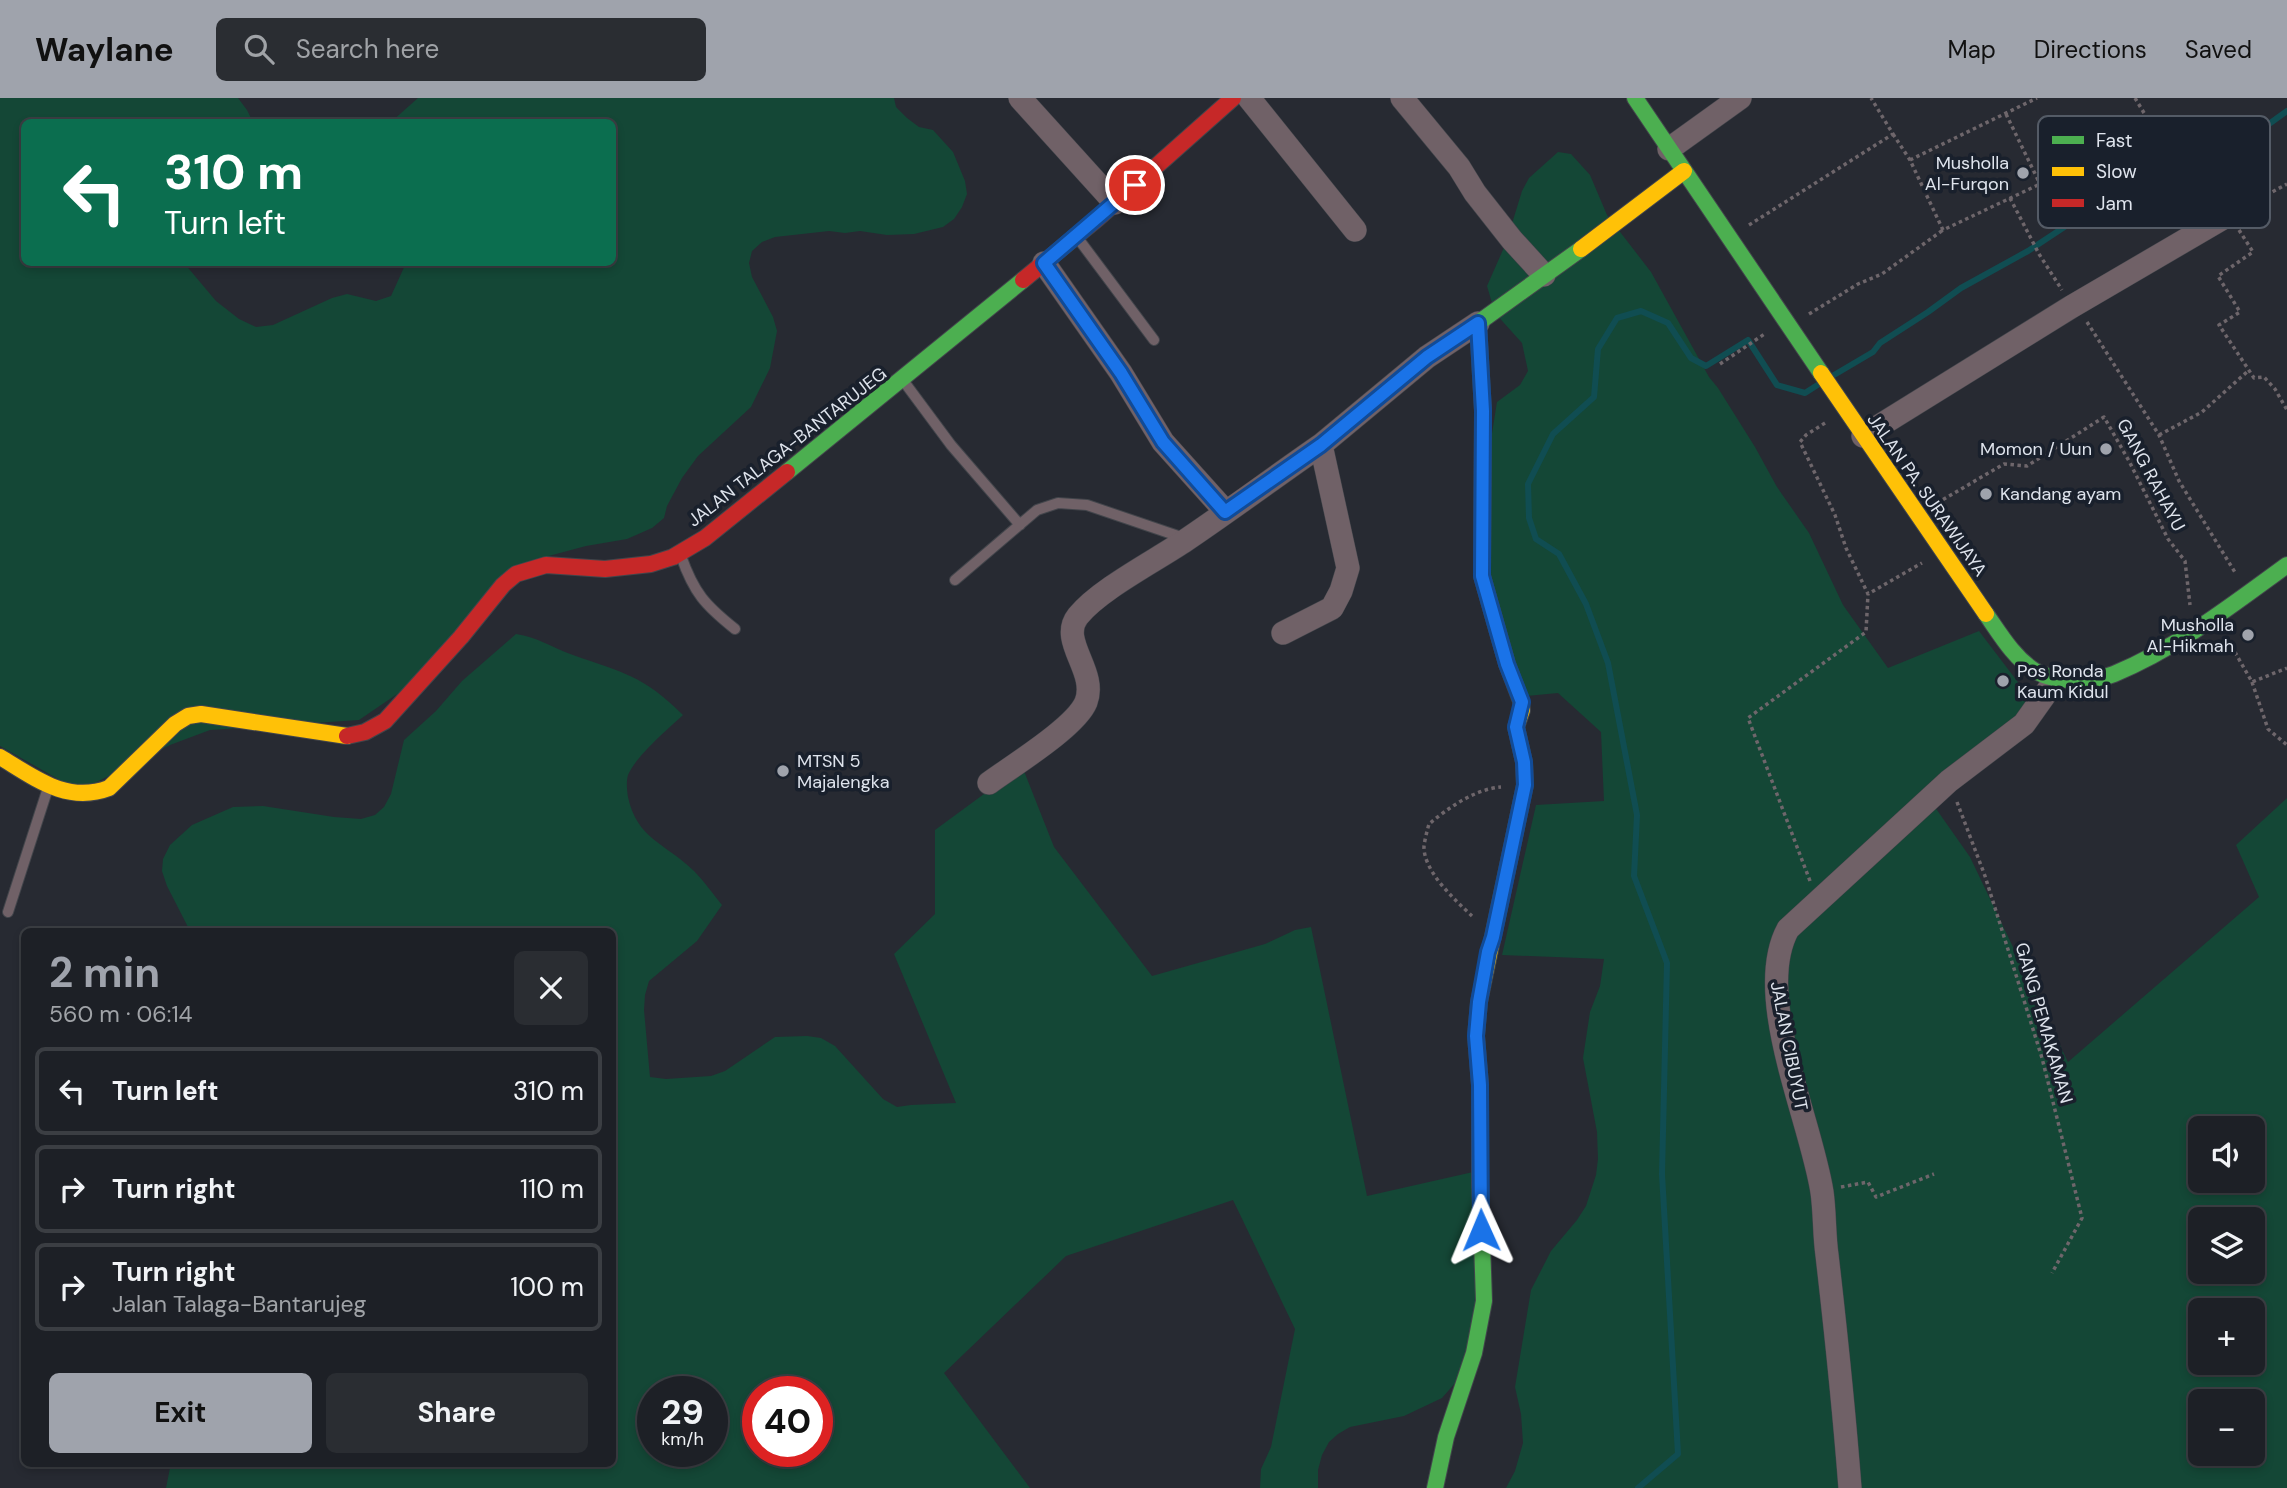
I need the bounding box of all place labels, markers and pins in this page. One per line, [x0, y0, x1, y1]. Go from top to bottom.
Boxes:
place label: Musholla Al-Furqon [1925, 151, 2009, 196]
pin [1105, 155, 1165, 215]
marker: Musholla Al-Furqon [2015, 165, 2031, 181]
place label: Momon / Uun [1980, 437, 2092, 461]
marker: Momon / Uun [2098, 441, 2114, 457]
place label: Kandang ayam [2000, 482, 2121, 506]
marker: Kandang ayam [1978, 486, 1994, 502]
place label: Musholla Al-Hikmah [2146, 613, 2234, 658]
marker: Musholla Al-Hikmah [2240, 627, 2256, 643]
place label: Pos Ronda Kaum Kidul [2017, 659, 2109, 704]
marker: Pos Ronda Kaum Kidul [1995, 673, 2011, 689]
place label: MTSN 5 Majalengka [797, 749, 890, 794]
marker: MTSN 5 Majalengka [775, 763, 791, 779]

